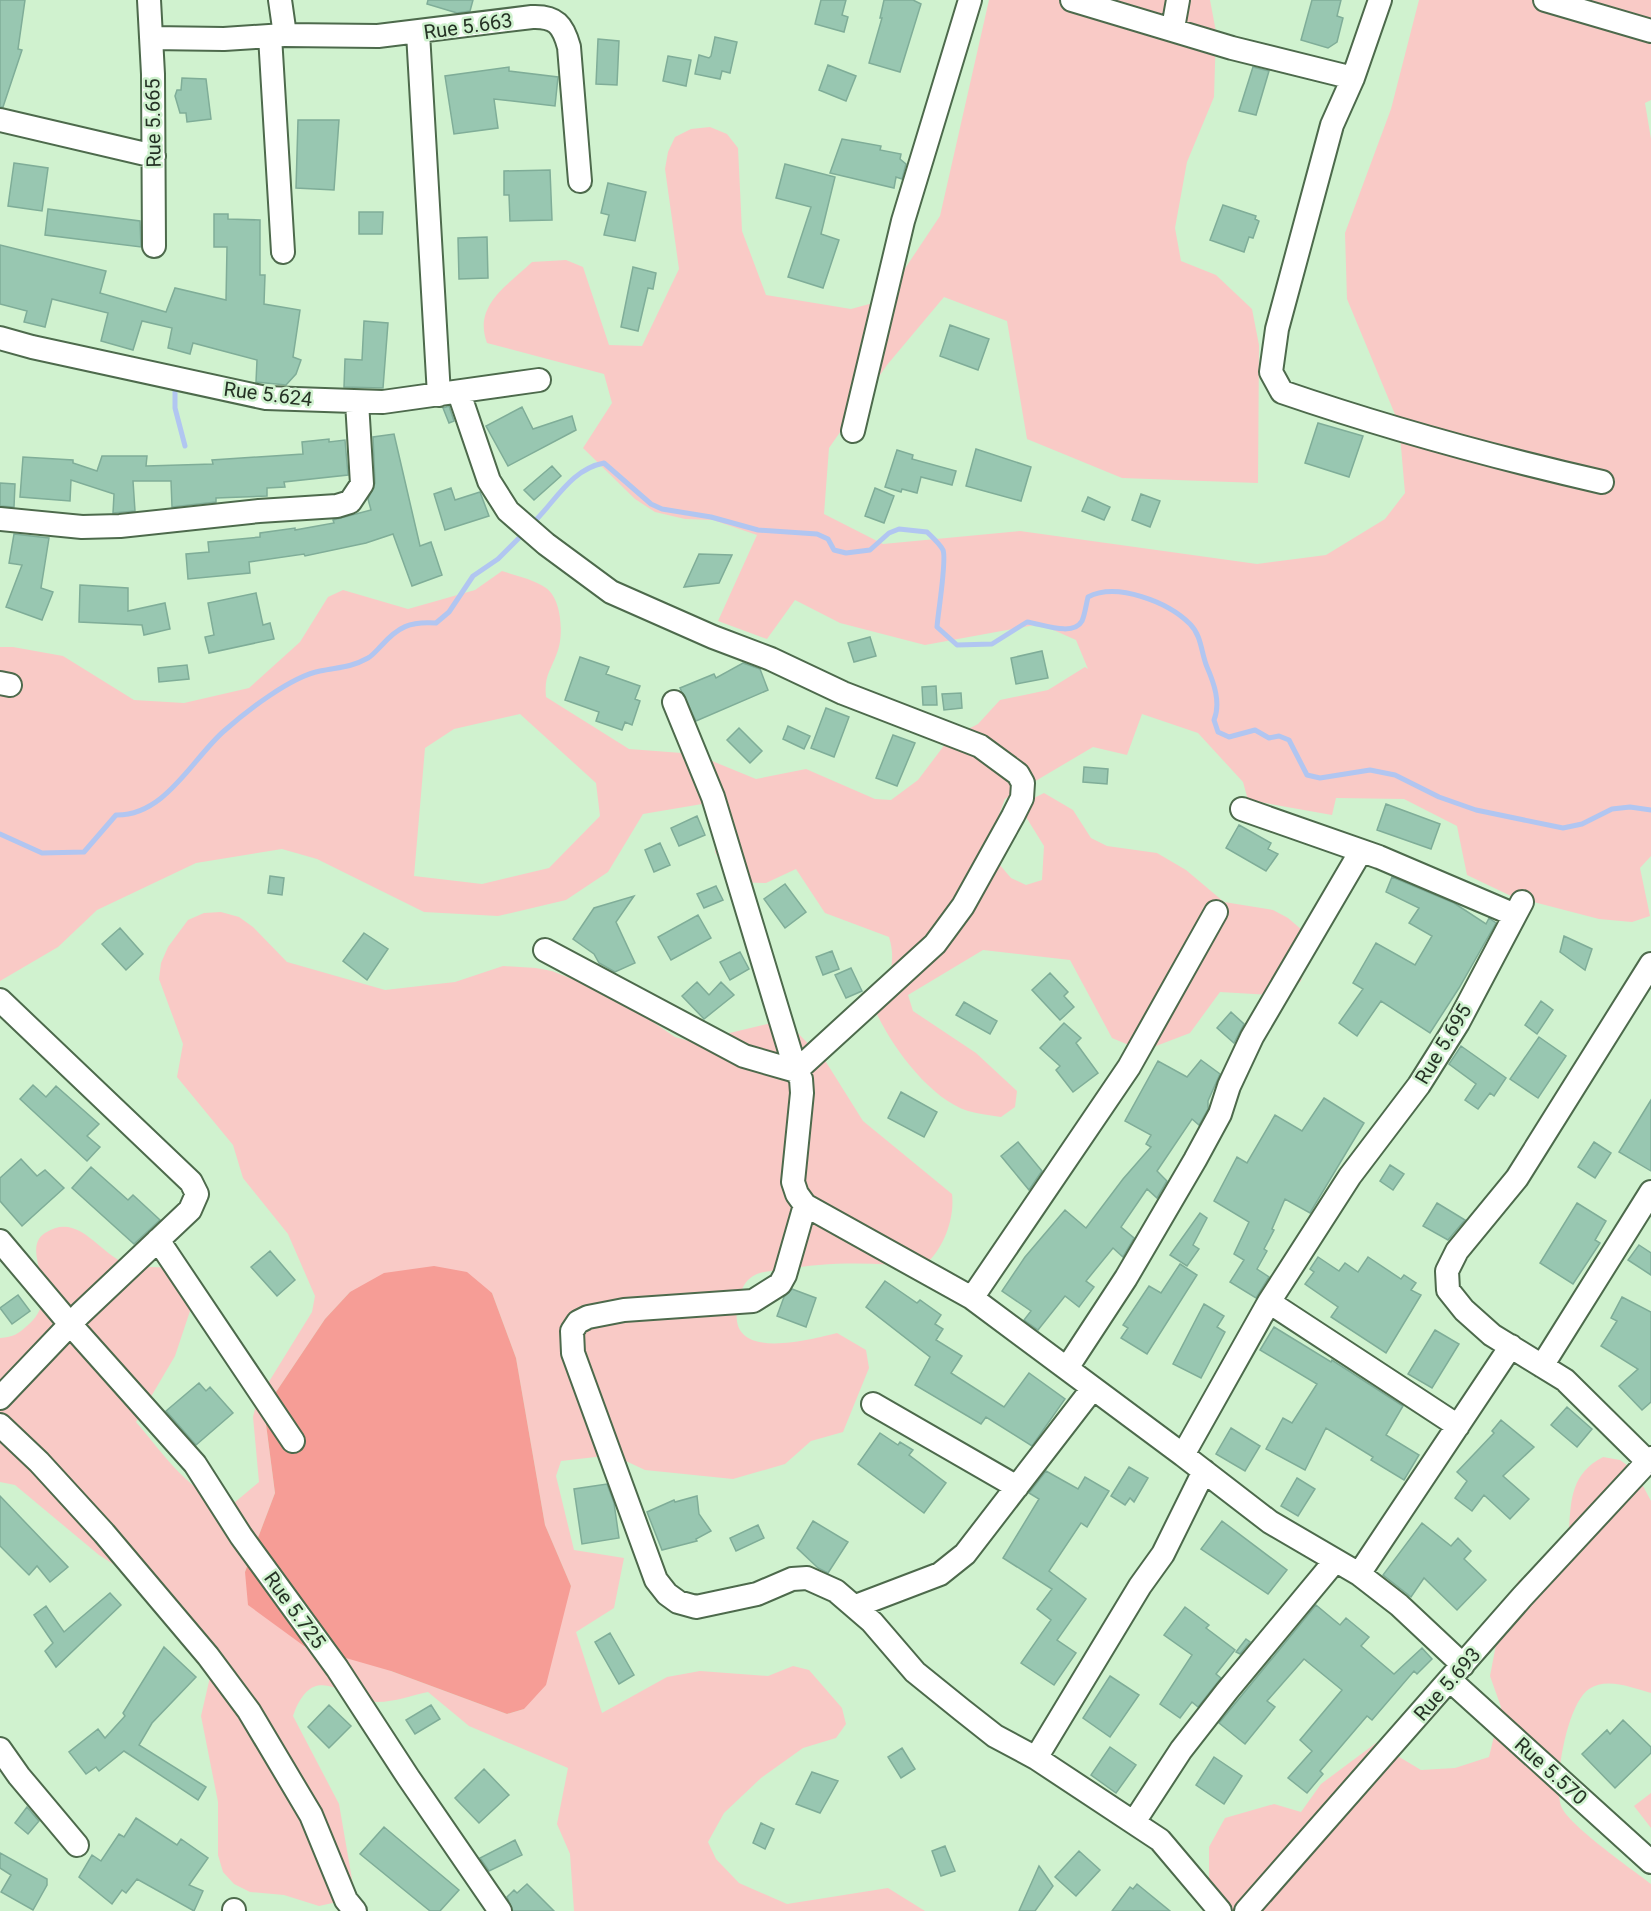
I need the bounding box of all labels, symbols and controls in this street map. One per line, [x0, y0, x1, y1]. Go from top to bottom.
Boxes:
street label: Rue 5.663 [422, 8, 514, 44]
street label: Rue 5.665 [140, 78, 166, 168]
street label: Rue 5.624 [222, 377, 314, 411]
street label: Rue 5.695 [1410, 1000, 1476, 1088]
street label: Rue 5.725 [259, 1567, 331, 1653]
street label: Rue 5.693 [1409, 1642, 1485, 1726]
street label: Rue 5.570 [1510, 1732, 1592, 1810]

